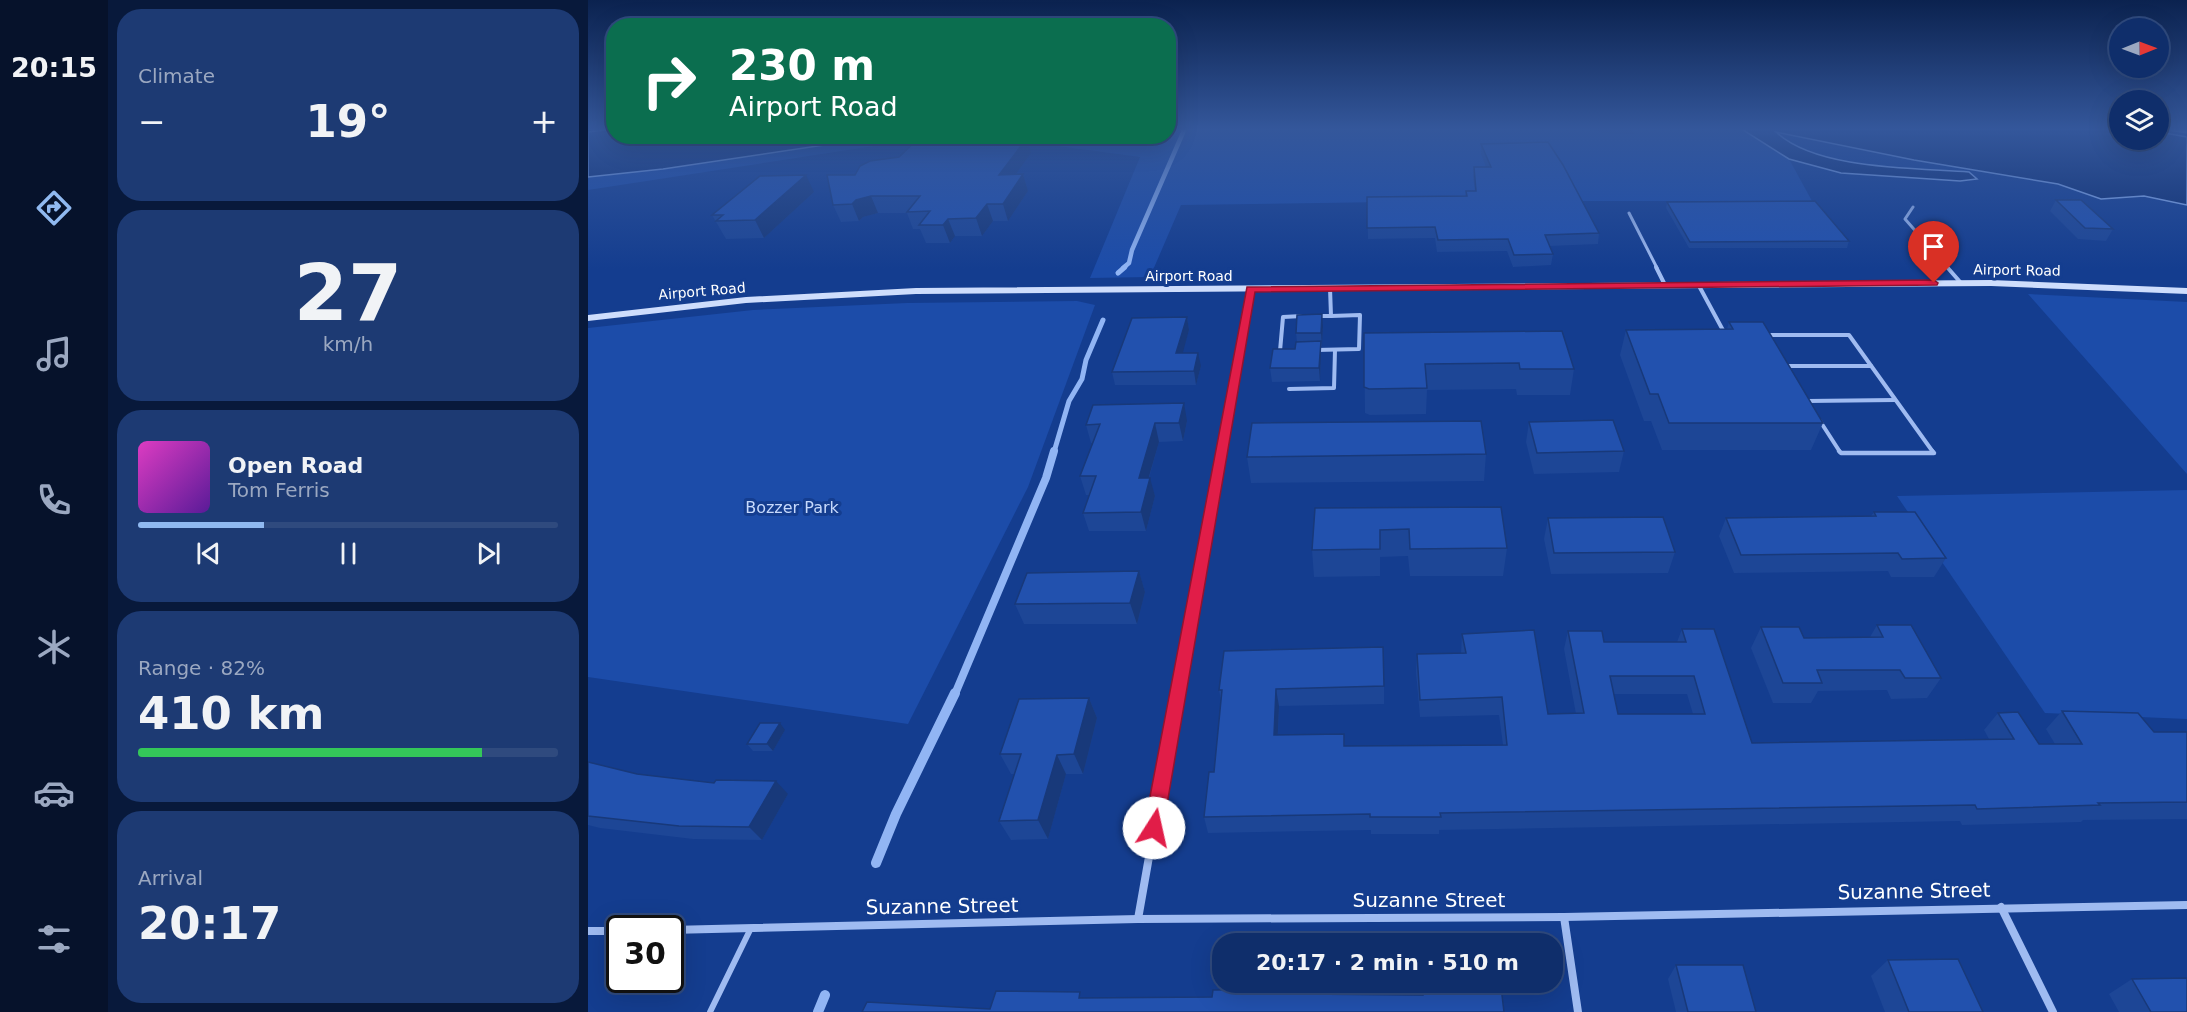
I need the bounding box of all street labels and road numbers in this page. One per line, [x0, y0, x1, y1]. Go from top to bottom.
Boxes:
street label: Airport Road [1973, 261, 2061, 279]
street label: Airport Road [1145, 268, 1233, 284]
street label: Airport Road [658, 279, 746, 303]
street label: Suzanne Street [1837, 878, 1991, 904]
street label: Suzanne Street [1353, 888, 1506, 912]
street label: Suzanne Street [865, 893, 1019, 919]

